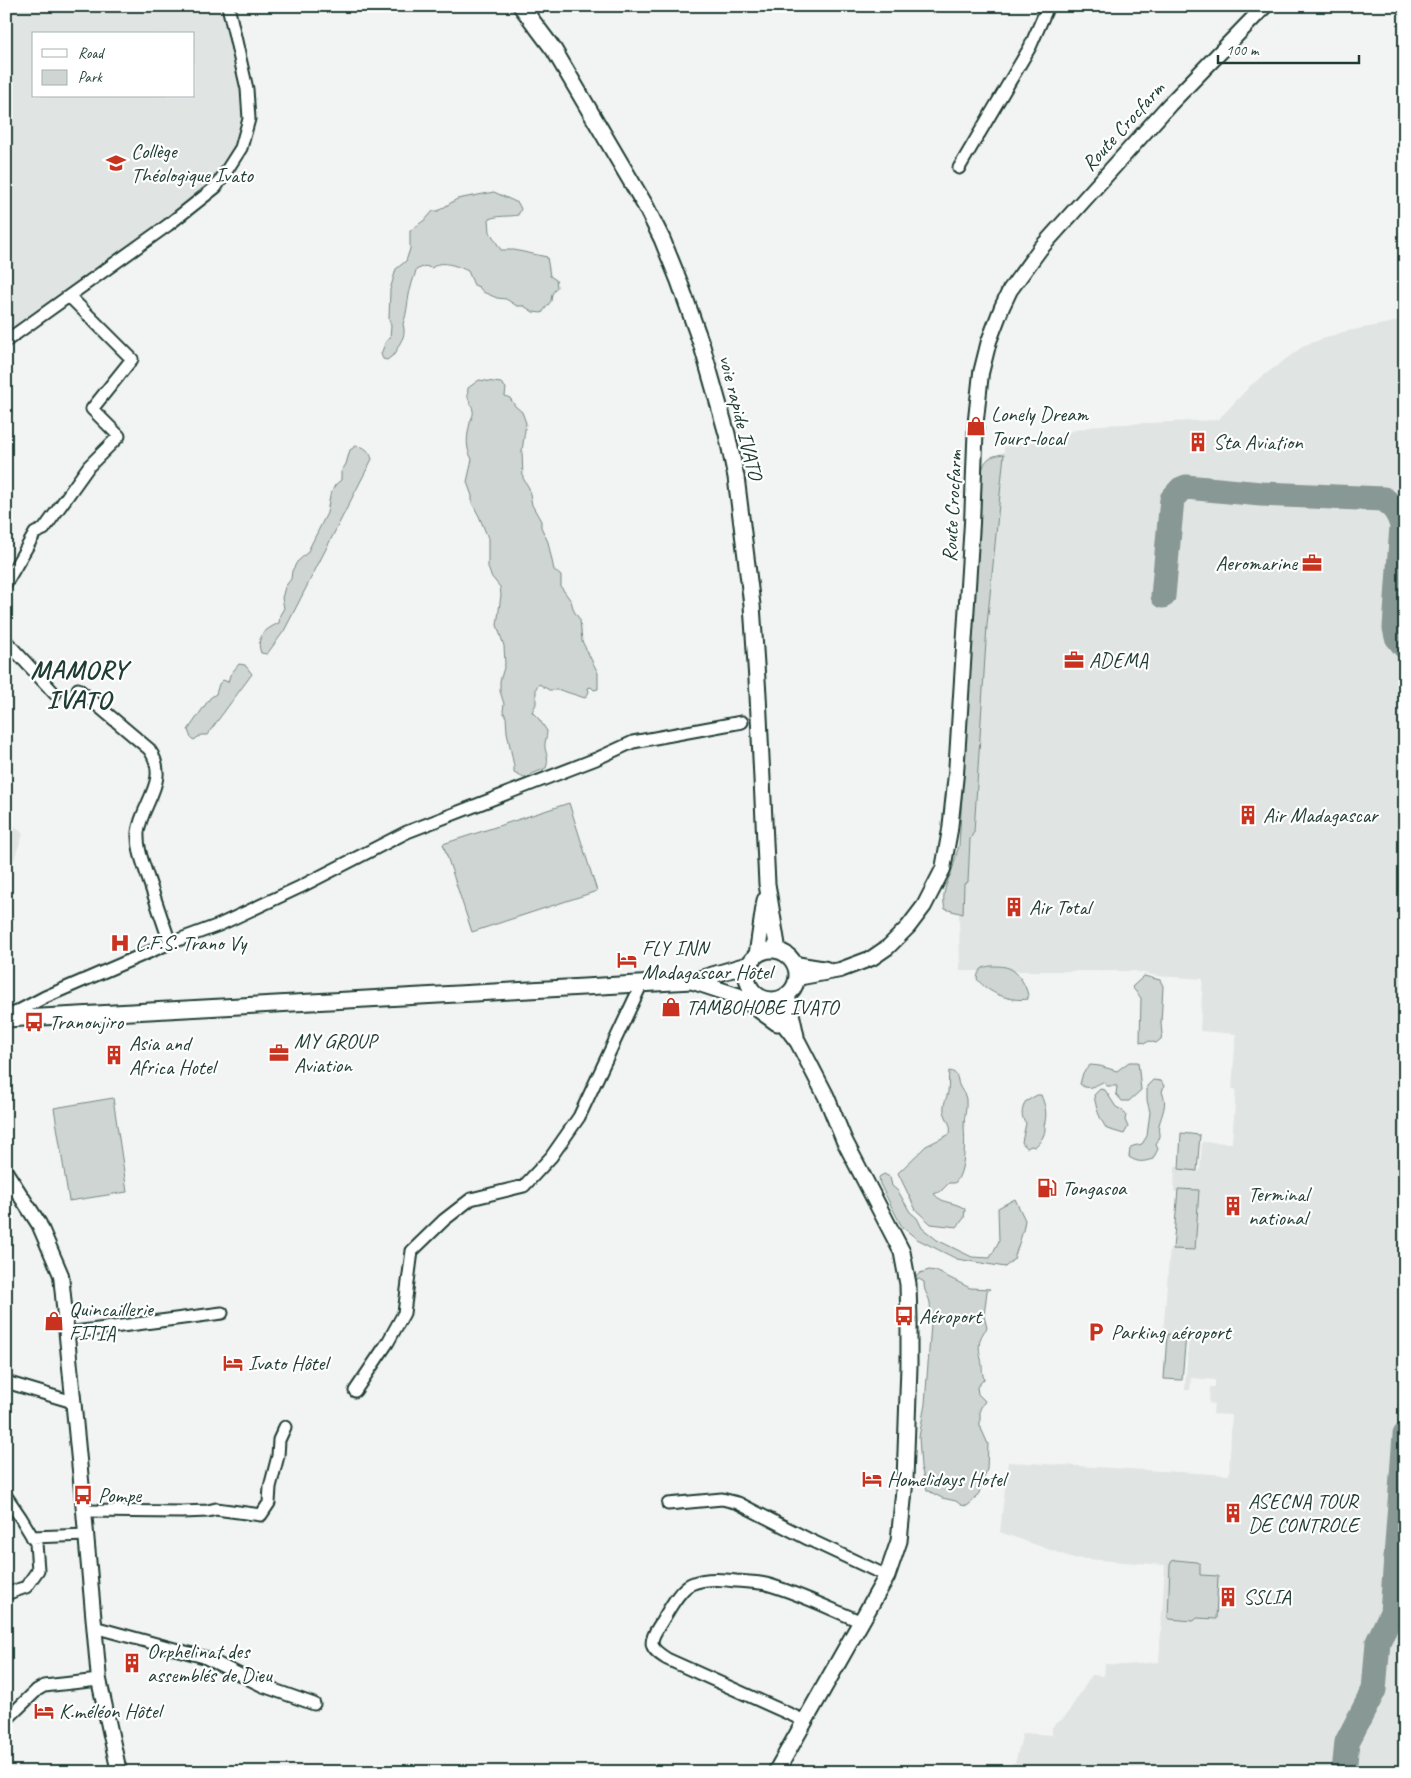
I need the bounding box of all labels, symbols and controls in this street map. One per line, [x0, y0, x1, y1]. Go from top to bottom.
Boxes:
legend [32, 32, 195, 98]
scale bar [1218, 32, 1360, 64]
text: 100 m [1226, 41, 1260, 60]
text: Road [78, 44, 105, 63]
text: Park [78, 68, 103, 87]
street label: Route Crocfarm [1076, 75, 1171, 176]
place label: Collège Théologique Ivato [131, 138, 254, 188]
school or university icon: Collège Théologique Ivato [105, 152, 127, 174]
street label: voie rapide IVATO [713, 352, 770, 484]
place label: Lonely Dream Tours-local [991, 401, 1089, 451]
shop icon: Lonely Dream Tours-local [965, 415, 987, 437]
place label: Sta Aviation [1213, 429, 1303, 455]
building icon: Sta Aviation [1187, 431, 1209, 453]
street label: Route Crocfarm [936, 448, 968, 563]
place label: Aeromarine [1215, 550, 1298, 576]
office icon: Aeromarine [1301, 552, 1323, 574]
place label: ADEMA [1089, 647, 1148, 673]
office icon: ADEMA [1063, 649, 1085, 671]
district label: MAMORY IVATO [30, 653, 132, 716]
place label: Air Madagascar [1263, 802, 1379, 828]
building icon: Air Madagascar [1237, 804, 1259, 826]
place label: Air Total [1029, 894, 1094, 920]
building icon: Air Total [1003, 896, 1025, 918]
place label: C.F.S. Trano Vy [135, 930, 248, 956]
hospital icon: C.F.S. Trano Vy [109, 932, 131, 954]
place label: FLY INN Madagascar Hôtel [642, 935, 775, 985]
hotel icon: FLY INN Madagascar Hôtel [616, 949, 638, 971]
place label: TAMBOHOBE IVATO [686, 994, 841, 1020]
shop icon: TAMBOHOBE IVATO [660, 996, 682, 1018]
place label: Tranonjiro [49, 1009, 125, 1035]
bus stop icon: Tranonjiro [23, 1011, 45, 1033]
place label: MY GROUP Aviation [294, 1028, 380, 1078]
place label: Asia and Africa Hotel [129, 1030, 218, 1080]
office icon: MY GROUP Aviation [268, 1042, 290, 1064]
building icon: Asia and Africa Hotel [103, 1044, 125, 1066]
place label: Tongasoa [1062, 1175, 1128, 1201]
fuel station icon: Tongasoa [1036, 1177, 1058, 1199]
place label: Terminal national [1248, 1181, 1312, 1231]
building icon: Terminal national [1222, 1195, 1244, 1217]
place label: Quincaillerie FITIA [69, 1296, 155, 1346]
place label: Aéroport [919, 1303, 983, 1329]
bus stop icon: Aéroport [893, 1305, 915, 1327]
shop icon: Quincaillerie FITIA [43, 1310, 65, 1332]
place label: Parking aéroport [1111, 1319, 1233, 1345]
parking icon: Parking aéroport [1085, 1321, 1107, 1343]
place label: Ivato Hôtel [248, 1350, 331, 1376]
hotel icon: Ivato Hôtel [222, 1352, 244, 1374]
place label: Homelidays Hotel [887, 1466, 1009, 1492]
hotel icon: Homelidays Hotel [861, 1468, 883, 1490]
place label: Pompe [98, 1482, 142, 1508]
bus stop icon: Pompe [72, 1484, 94, 1506]
place label: ASECNA TOUR DE CONTROLE [1248, 1488, 1361, 1538]
building icon: ASECNA TOUR DE CONTROLE [1222, 1502, 1244, 1524]
place label: SSLIA [1243, 1584, 1291, 1610]
building icon: SSLIA [1217, 1586, 1239, 1608]
place label: Orphelinat des assemblés de Dieu [147, 1638, 273, 1688]
building icon: Orphelinat des assemblés de Dieu [121, 1652, 143, 1674]
place label: K.méléon Hôtel [59, 1698, 165, 1724]
hotel icon: K.méléon Hôtel [33, 1700, 55, 1722]

